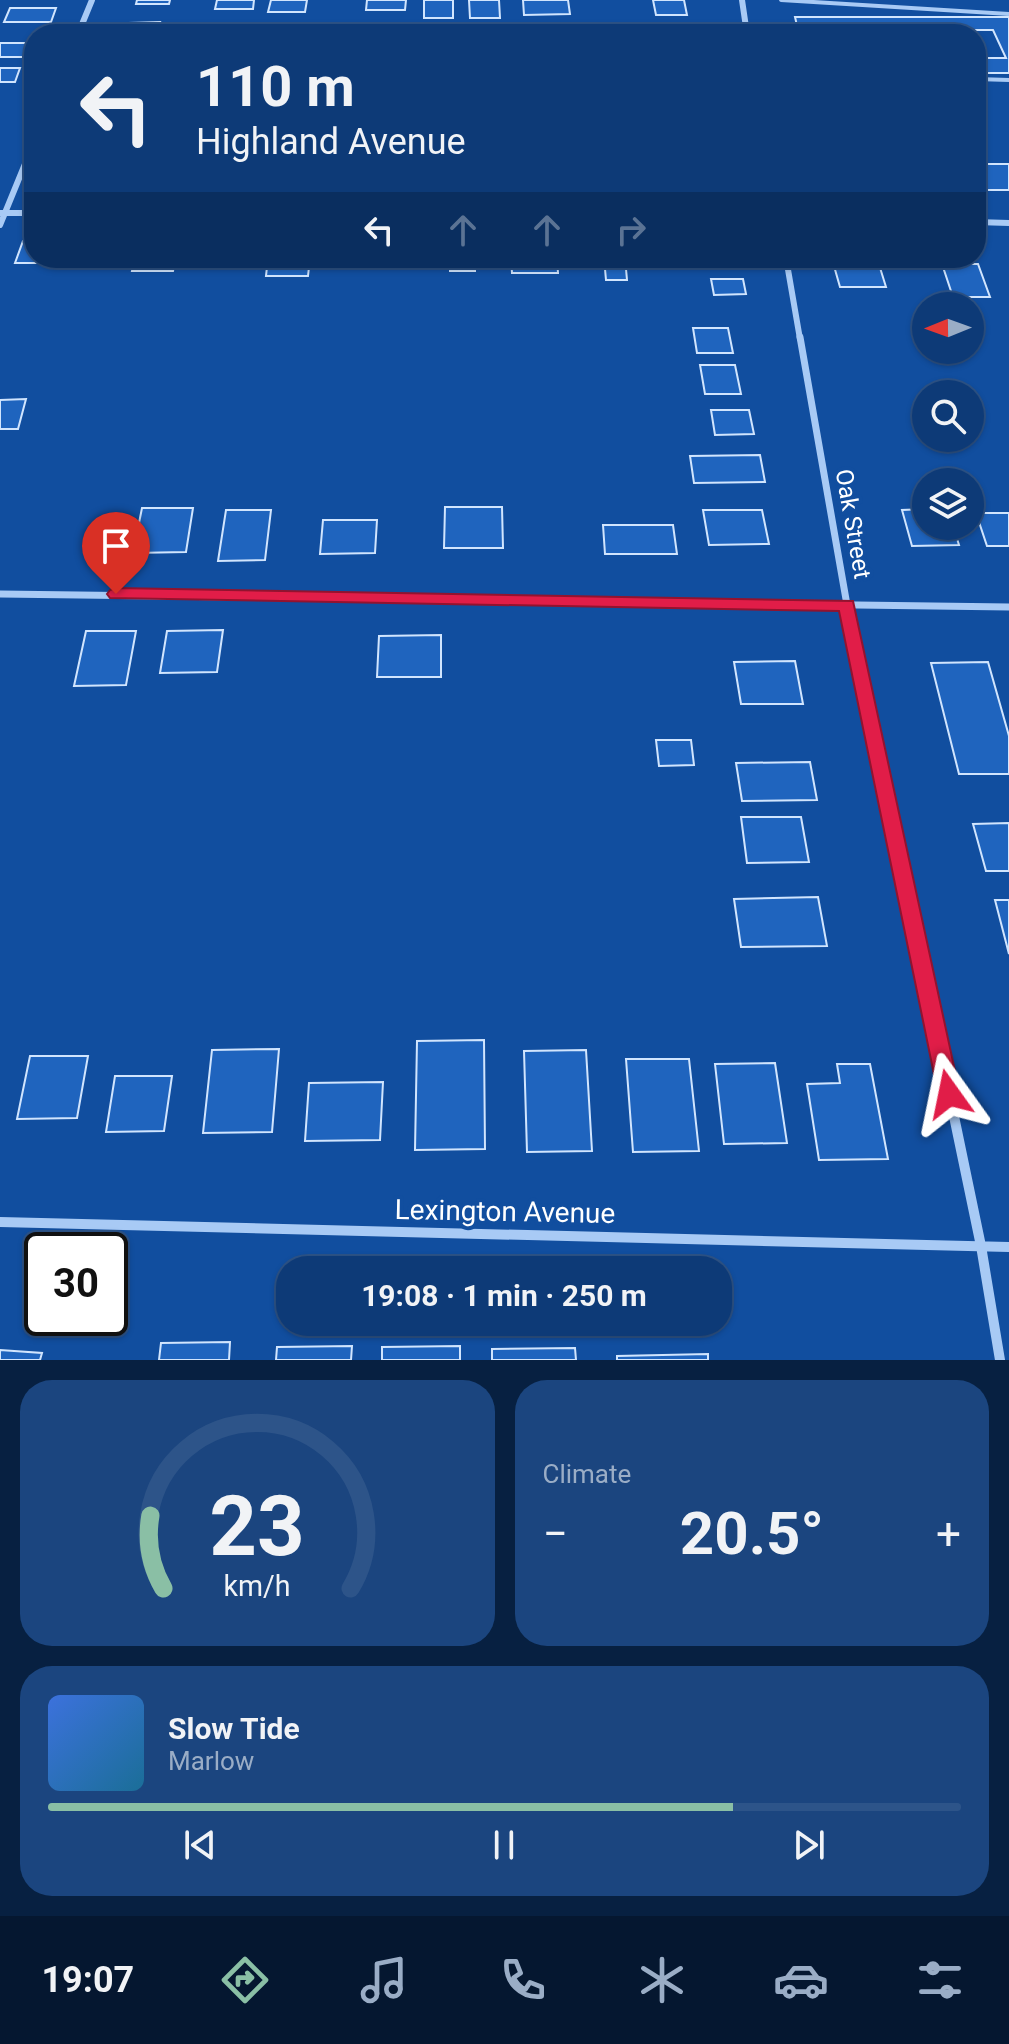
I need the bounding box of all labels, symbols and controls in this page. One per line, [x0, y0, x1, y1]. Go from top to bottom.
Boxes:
text: 110 m [196, 54, 355, 120]
icon: left [64, 56, 168, 160]
text: Highland Avenue [196, 121, 466, 163]
icon: left [357, 208, 401, 252]
icon: ahead [441, 208, 485, 252]
icon: ahead [525, 208, 569, 252]
icon: right [609, 208, 653, 252]
north arrow [912, 292, 984, 364]
map controls [912, 292, 984, 540]
button: search [912, 380, 984, 452]
street label: Oak Street [830, 467, 876, 581]
button: layers [912, 468, 984, 540]
pin [82, 512, 150, 594]
icon: arrive [94, 524, 138, 568]
position arrow [907, 1052, 991, 1136]
street label: Lexington Avenue [394, 1193, 616, 1230]
speed limit sign: 30 [24, 1232, 128, 1336]
text: 19:08 · 1 min · 250 m [361, 1278, 647, 1313]
text: Climate [543, 1459, 631, 1489]
text: 23 [210, 1478, 305, 1575]
text: 20.5° [680, 1498, 824, 1569]
text: − [543, 1508, 568, 1560]
text: + [936, 1508, 961, 1560]
text: km/h [224, 1569, 291, 1603]
text: Slow Tide [168, 1711, 300, 1746]
text: Marlow [168, 1746, 254, 1776]
icon: previous [178, 1823, 222, 1867]
icon: pause [482, 1823, 526, 1867]
icon: next [787, 1823, 831, 1867]
icon: directions [217, 1952, 273, 2008]
icon: music [356, 1952, 412, 2008]
icon: phone [495, 1952, 551, 2008]
icon: climate [634, 1952, 690, 2008]
icon: car [773, 1952, 829, 2008]
icon: filters [912, 1952, 968, 2008]
text: 19:07 [41, 1959, 134, 2001]

